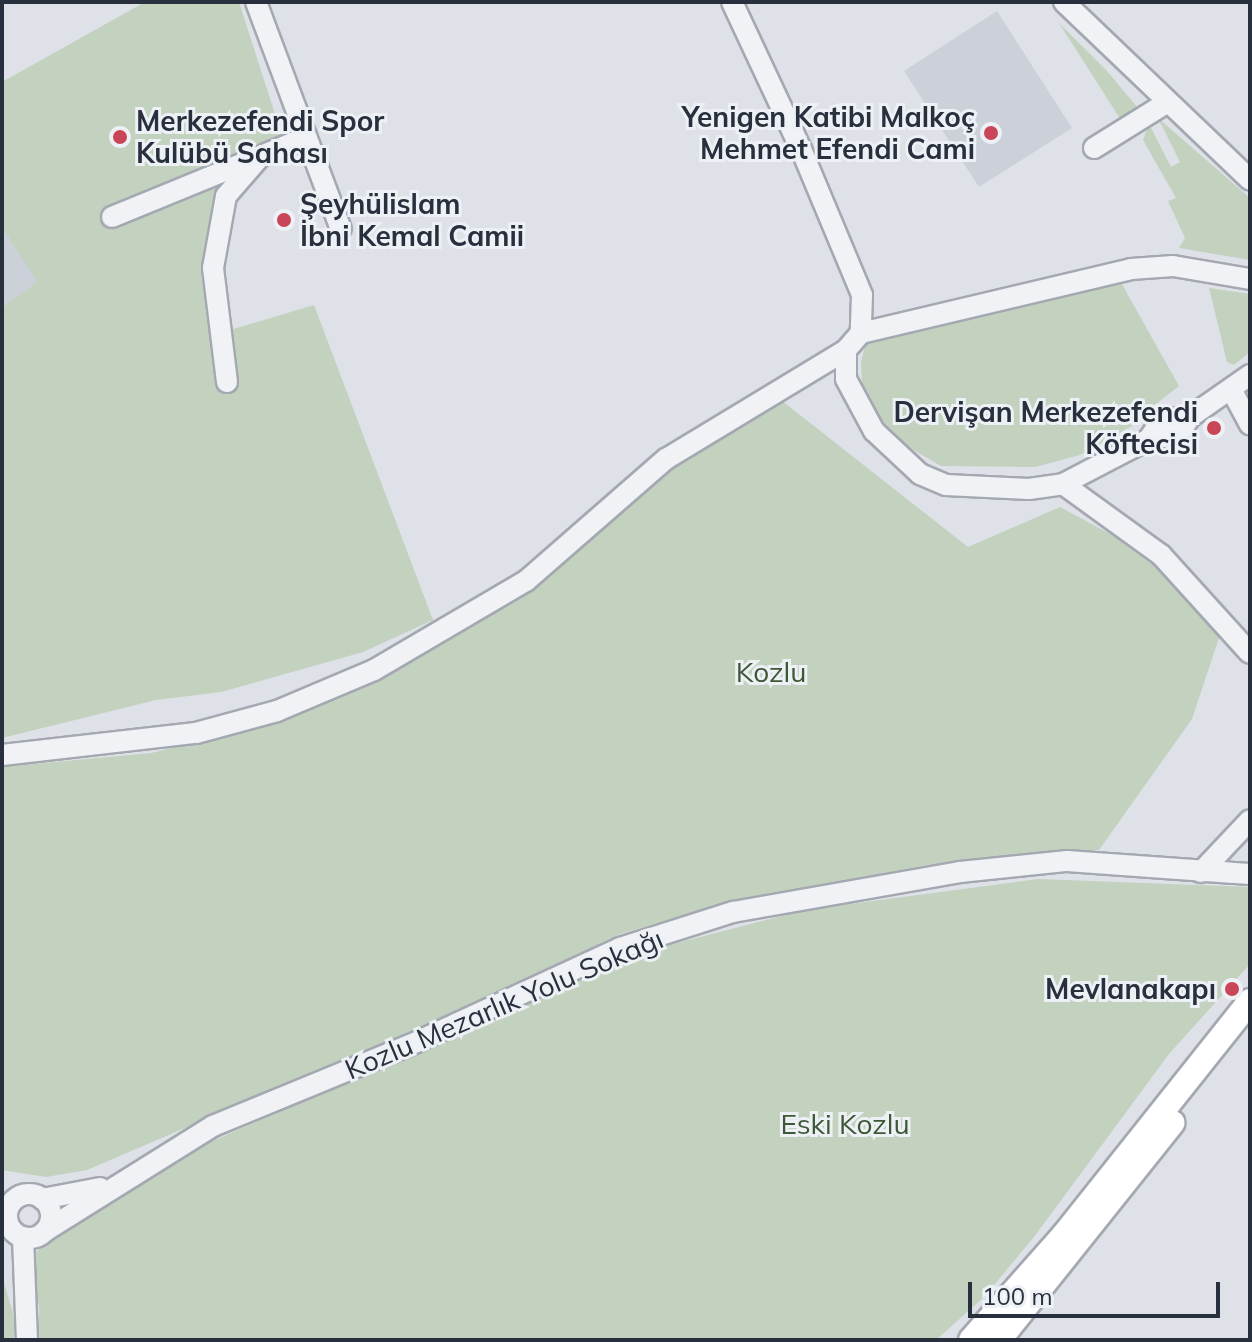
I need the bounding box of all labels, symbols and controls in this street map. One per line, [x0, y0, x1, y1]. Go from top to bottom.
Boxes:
place label: Yenigen Katibi Malkoç Mehmet Efendi Cami [682, 100, 975, 166]
place label: Merkezefendi Spor Kulübü Sahası [136, 104, 384, 170]
marker: Yenigen Katibi Malkoç Mehmet Efendi Cami [982, 124, 1000, 142]
marker: Merkezefendi Spor Kulübü Sahası [111, 128, 129, 146]
place label: Şeyhülislam İbni Kemal Camii [300, 187, 524, 253]
marker: Şeyhülislam İbni Kemal Camii [275, 211, 293, 229]
place label: Dervişan Merkezefendi Köftecisi [893, 395, 1198, 461]
marker: Dervişan Merkezefendi Köftecisi [1205, 419, 1223, 437]
park label: Kozlu [736, 655, 806, 689]
street label: Kozlu Mezarlık Yolu Sokağı [340, 922, 668, 1086]
place label: Mevlanakapı [1045, 972, 1216, 1006]
marker: Mevlanakapı [1223, 980, 1241, 998]
park label: Eski Kozlu [780, 1107, 910, 1141]
scale bar [972, 1266, 1224, 1316]
text: 100 m [982, 1281, 1053, 1311]

